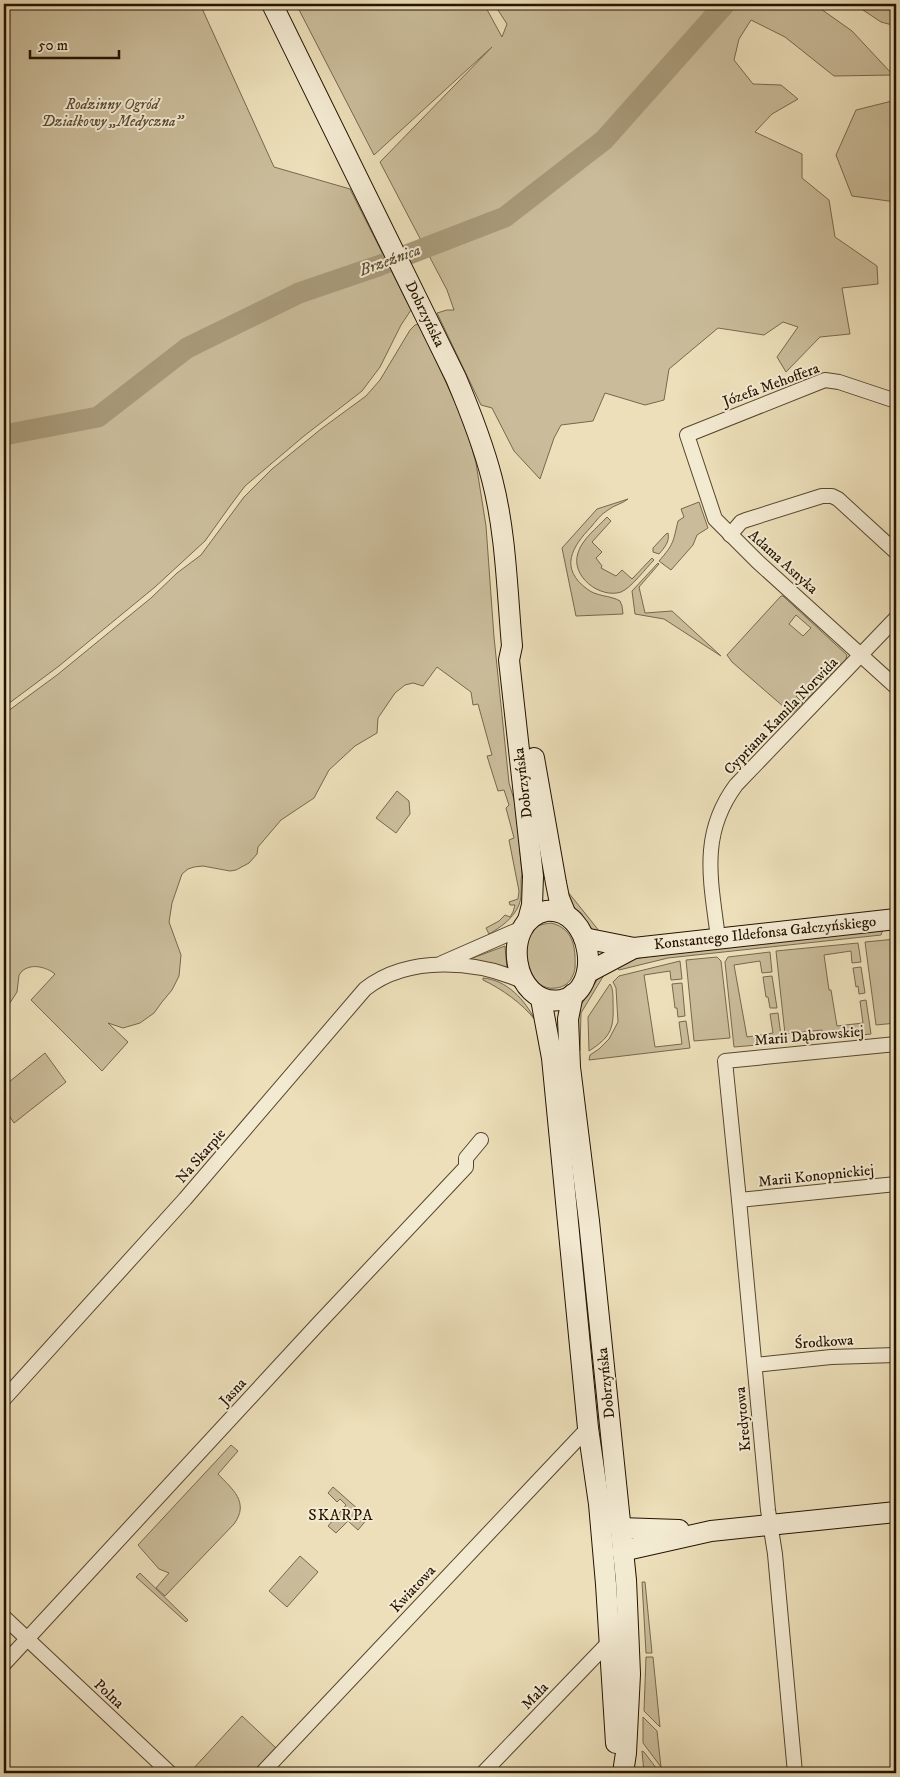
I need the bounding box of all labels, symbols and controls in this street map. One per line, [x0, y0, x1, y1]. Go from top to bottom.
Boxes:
scale bar [30, 28, 119, 60]
text: 50 m [38, 36, 68, 55]
park label: Rodzinny Ogród Działkowy „Medyczna” [41, 95, 185, 131]
water label: Brzeźnica [356, 240, 423, 281]
street label: Dobrzyńska [401, 278, 449, 351]
street label: Józefa Mehoffera [718, 359, 822, 412]
street label: Adama Asnyka [744, 526, 822, 599]
street label: Cypriana Kamila Norwida [720, 653, 842, 779]
street label: Dobrzyńska [509, 746, 537, 820]
street label: Konstantego Ildefonsa Gałczyńskiego [653, 912, 877, 954]
street label: Marii Dąbrowskiej [754, 1022, 864, 1050]
street label: Na Skarpie [172, 1125, 230, 1187]
street label: Marii Konopnickiej [757, 1160, 875, 1192]
street label: Środkowa [794, 1329, 855, 1354]
street label: Dobrzyńska [593, 1346, 619, 1419]
street label: Jasna [214, 1374, 251, 1411]
street label: Kredytowa [731, 1385, 755, 1452]
district label: SKARPA [308, 1505, 374, 1525]
street label: Kwiatowa [386, 1561, 440, 1617]
street label: Polna [90, 1675, 129, 1713]
street label: Mała [517, 1678, 553, 1714]

